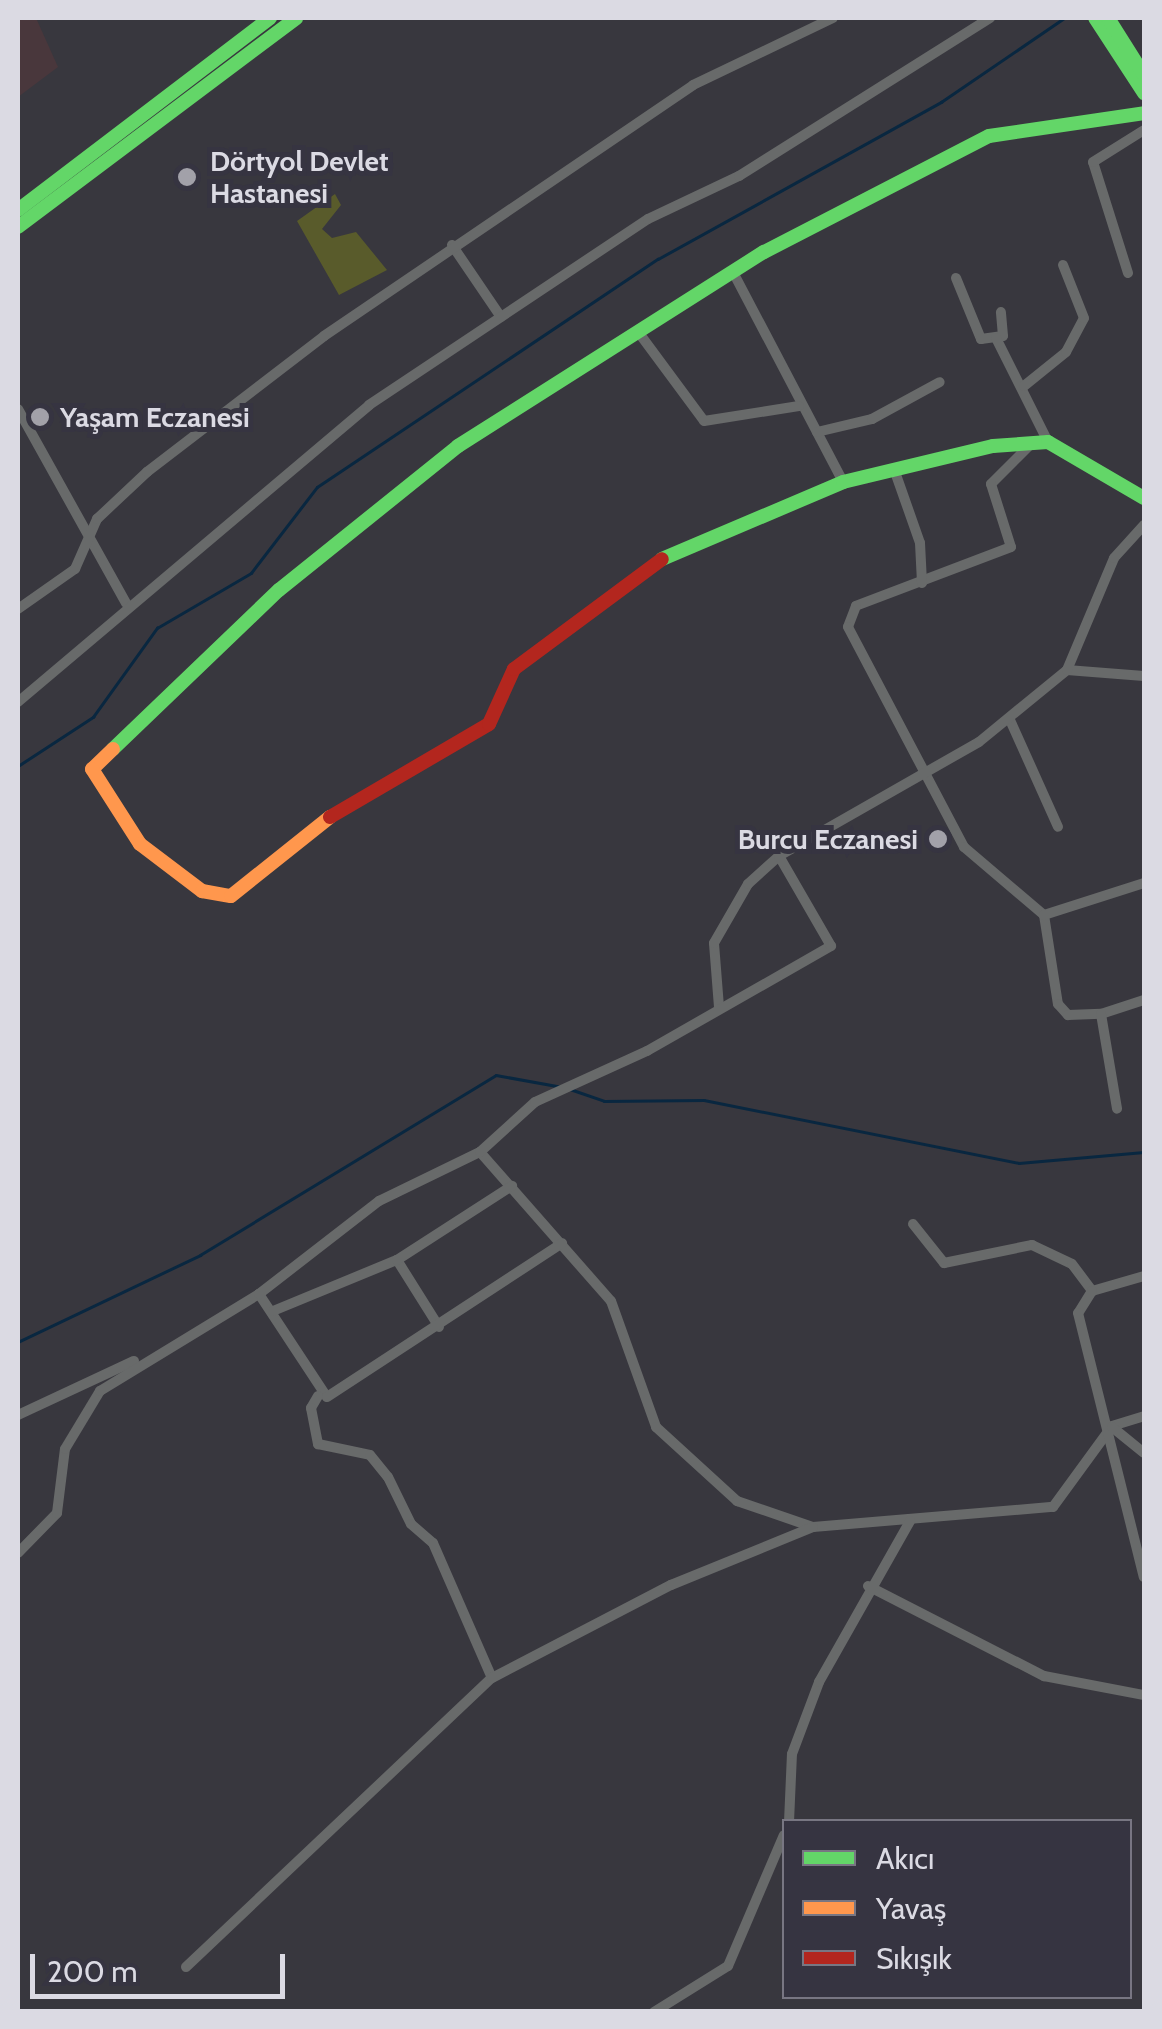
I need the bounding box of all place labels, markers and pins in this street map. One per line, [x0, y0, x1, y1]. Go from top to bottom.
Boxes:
place label: Dörtyol Devlet Hastanesi [210, 144, 389, 210]
marker: Dörtyol Devlet Hastanesi [174, 164, 200, 190]
place label: Yaşam Eczanesi [60, 400, 250, 434]
marker: Yaşam Eczanesi [29, 406, 51, 428]
place label: Burcu Eczanesi [738, 822, 918, 856]
marker: Burcu Eczanesi [927, 828, 949, 850]

